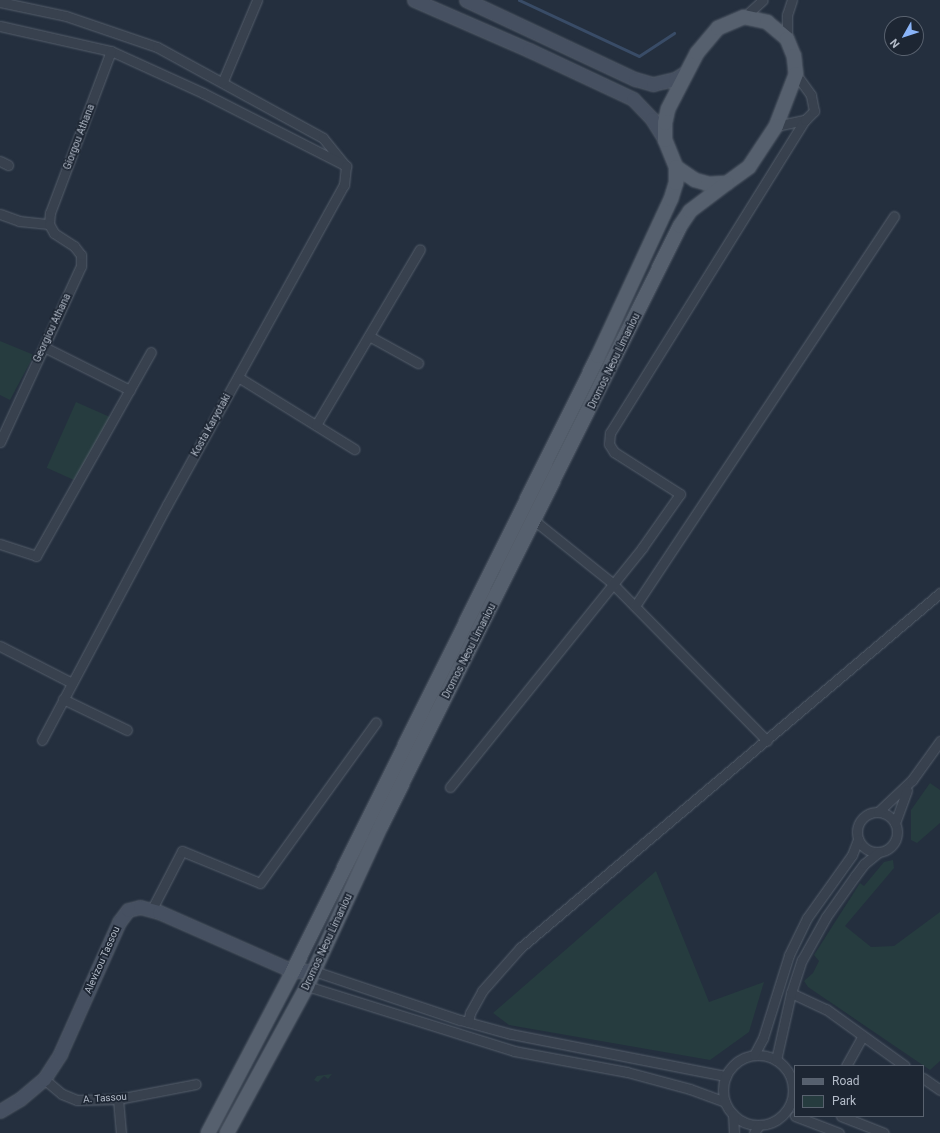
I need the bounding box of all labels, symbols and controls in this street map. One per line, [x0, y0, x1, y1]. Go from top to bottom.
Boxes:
north arrow [884, 16, 924, 56]
text: N [888, 36, 903, 50]
street label: Giorgou Athana [61, 103, 97, 171]
street label: Georgiou Athana [31, 292, 73, 364]
street label: Dromos Neou Limaniou [586, 311, 642, 411]
street label: Kosta Karyotaki [189, 391, 233, 459]
street label: Dromos Neou Limaniou [440, 601, 498, 701]
street label: Dromos Neou Limaniou [299, 892, 355, 992]
street label: Alevizou Tassou [82, 924, 122, 996]
legend [794, 1065, 924, 1117]
text: Road [832, 1074, 860, 1088]
street label: A. Tassou [83, 1090, 127, 1106]
text: Park [832, 1094, 856, 1108]

